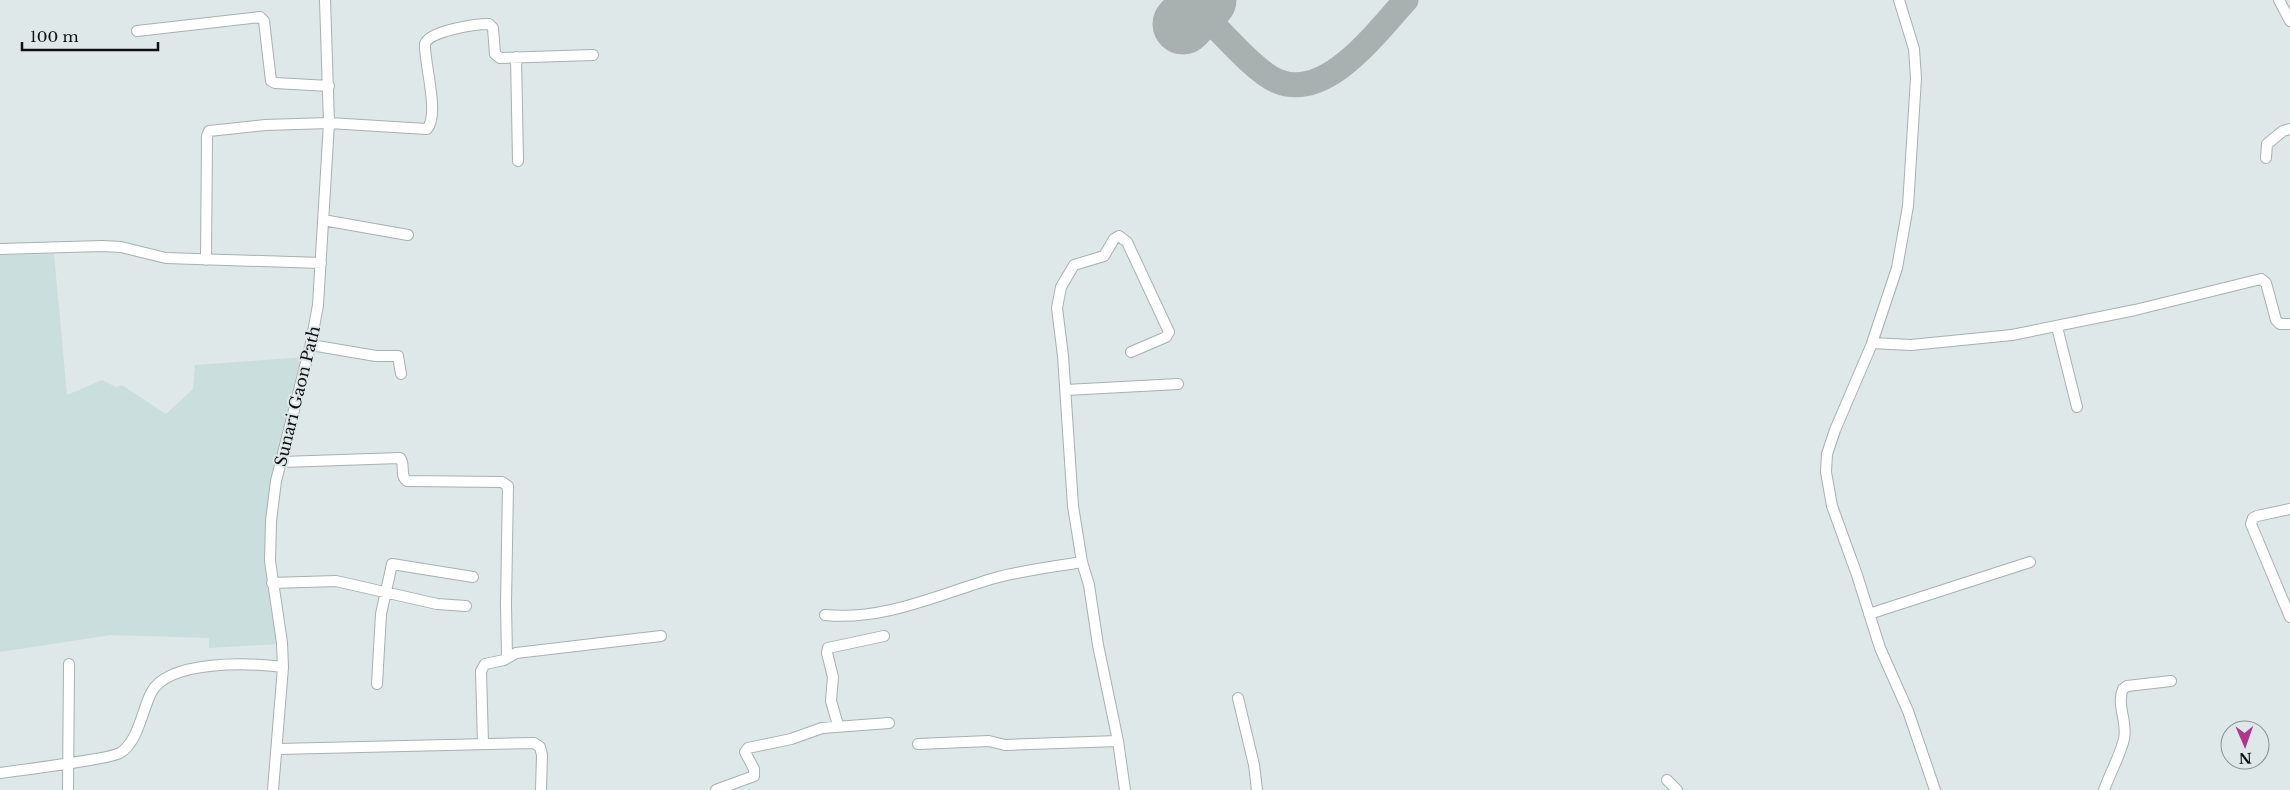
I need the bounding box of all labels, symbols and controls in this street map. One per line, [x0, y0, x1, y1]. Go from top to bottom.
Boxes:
scale bar [22, 20, 159, 52]
text: 100 m [30, 27, 79, 46]
street label: Sunari Gaon Path [270, 324, 324, 468]
north arrow [2220, 720, 2270, 770]
text: N [2239, 749, 2252, 767]

